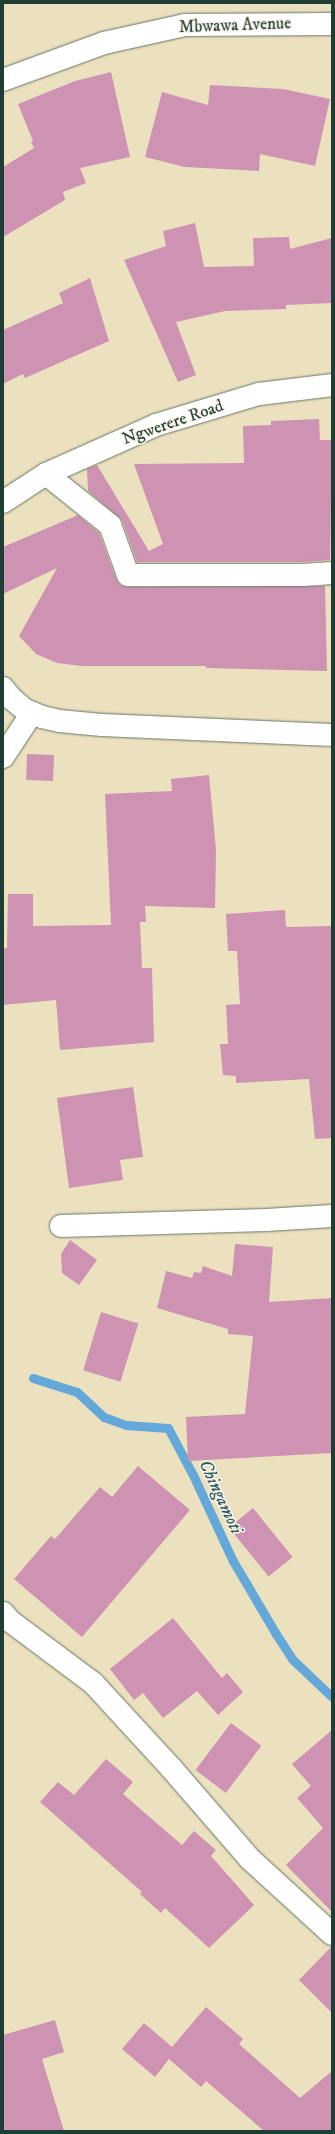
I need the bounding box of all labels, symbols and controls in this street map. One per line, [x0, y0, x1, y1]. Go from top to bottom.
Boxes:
street label: Mbwawa Avenue [179, 14, 291, 38]
street label: Ngwerere Road [120, 396, 226, 450]
water label: Chingamoti [193, 1456, 247, 1538]

